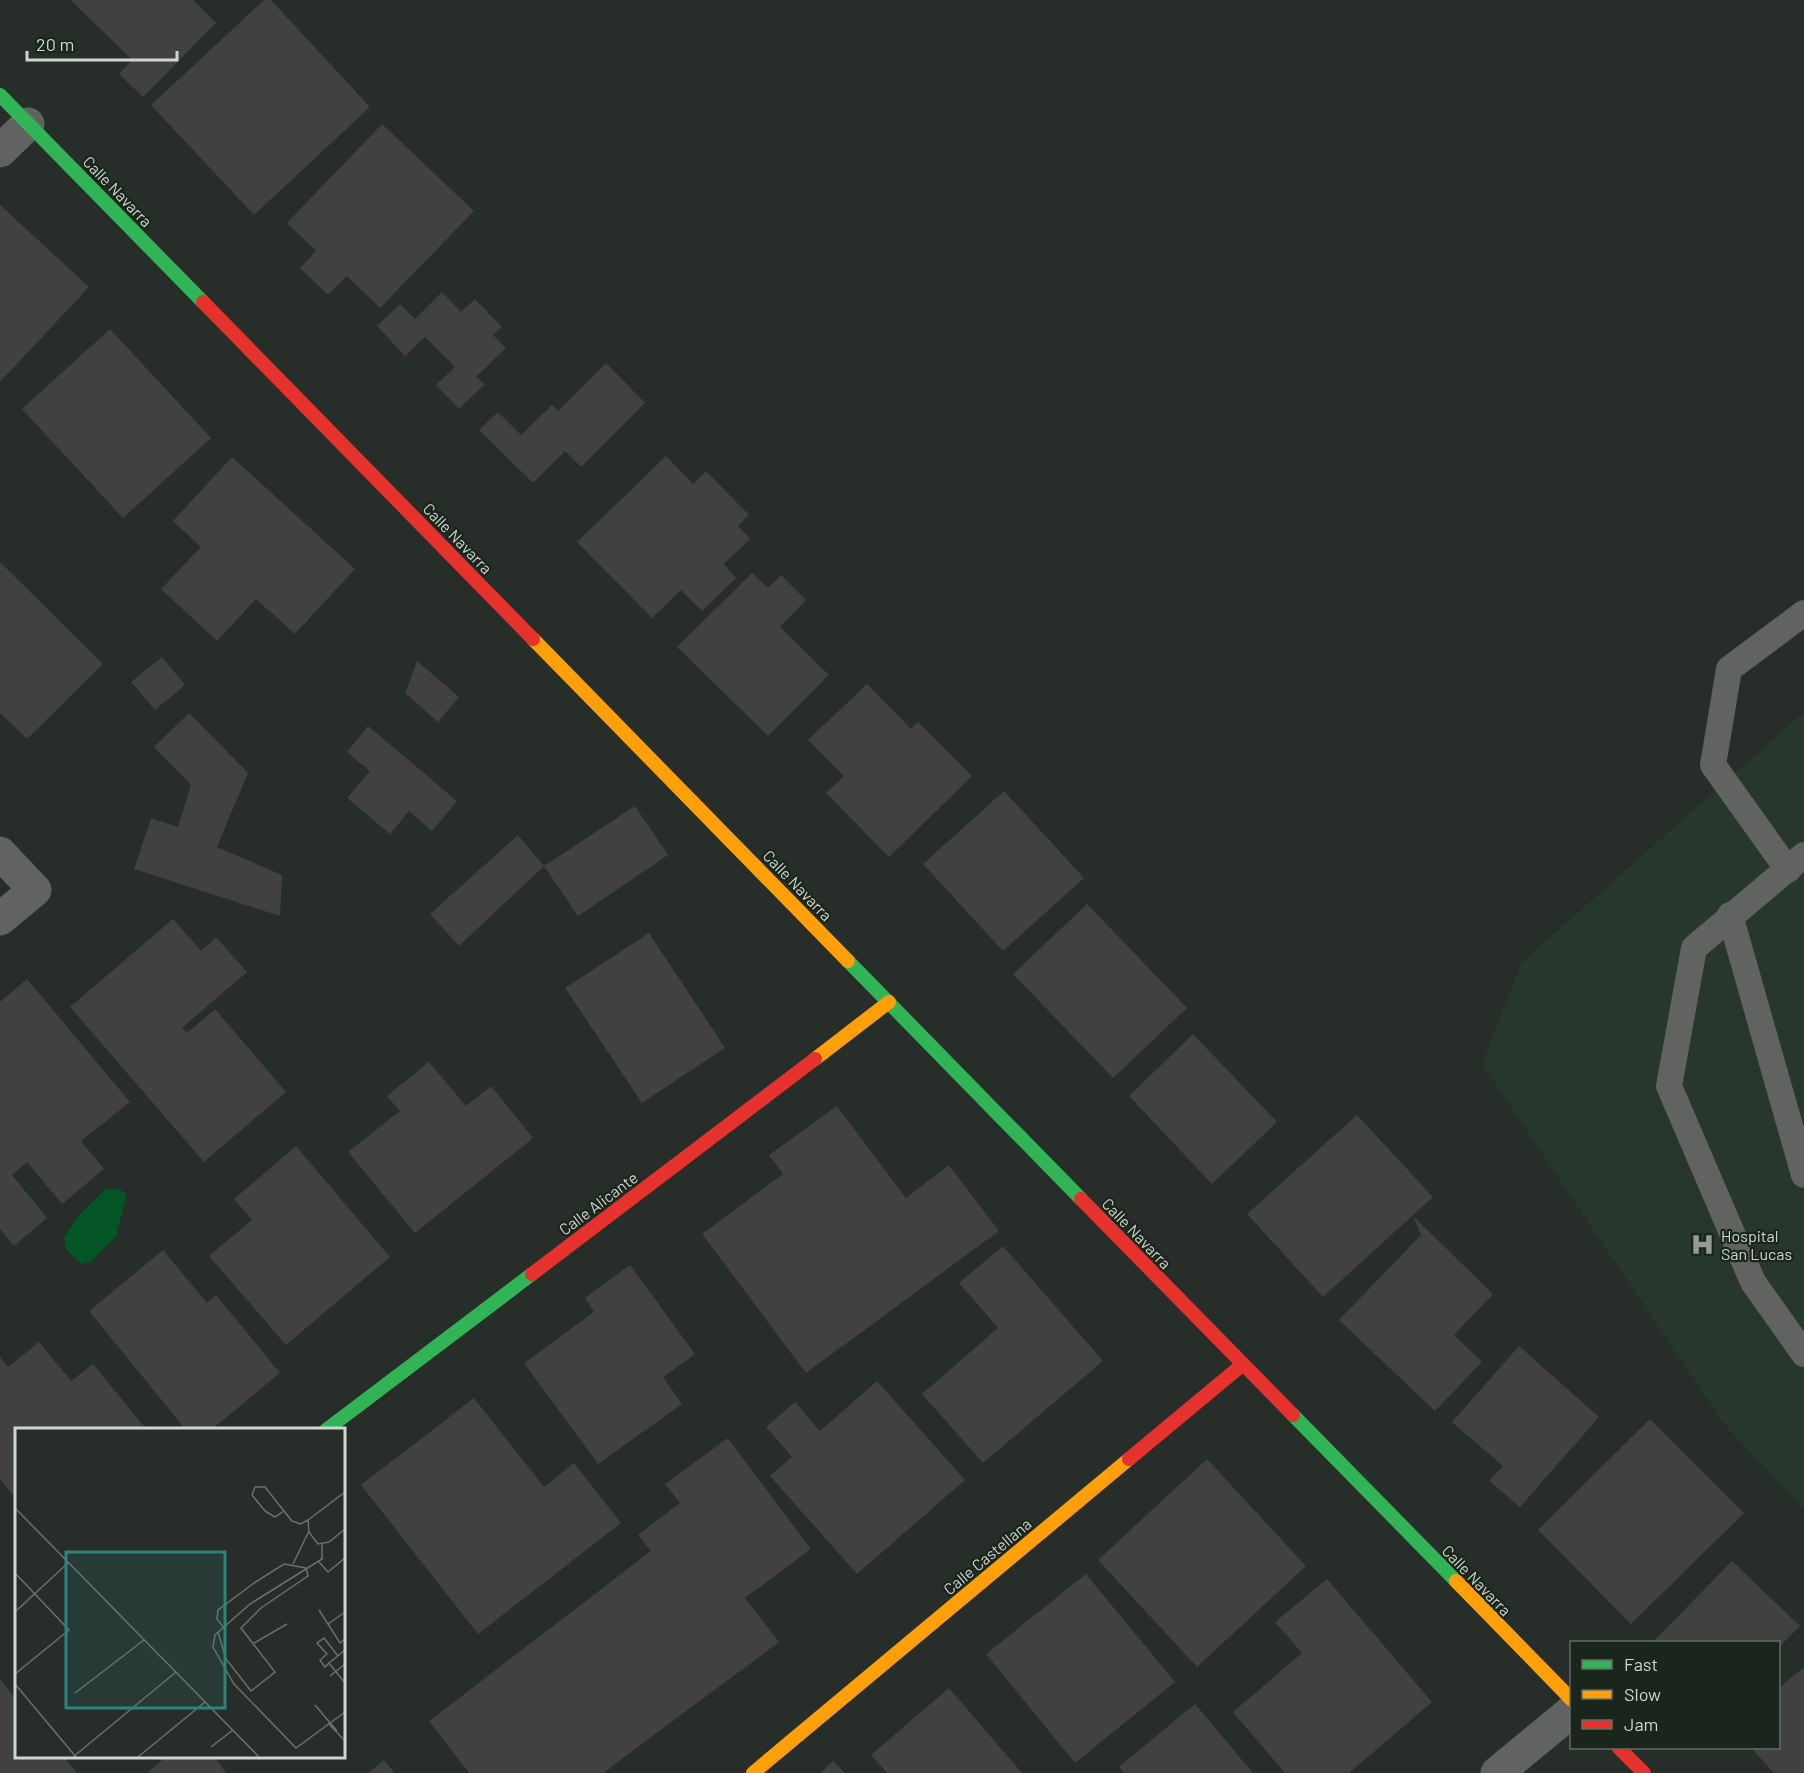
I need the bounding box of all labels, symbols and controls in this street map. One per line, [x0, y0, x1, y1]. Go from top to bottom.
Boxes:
scale bar [27, 24, 177, 62]
text: 20 m [36, 33, 74, 55]
street label: Calle Navarra [80, 152, 156, 230]
street label: Calle Navarra [420, 499, 496, 577]
street label: Calle Navarra [760, 846, 836, 924]
street label: Calle Alicante [555, 1167, 641, 1239]
street label: Calle Navarra [1099, 1194, 1175, 1272]
place label: Hospital San Lucas [1721, 1226, 1792, 1263]
hospital icon: Hospital San Lucas [1690, 1231, 1716, 1257]
inset map [15, 1428, 345, 1758]
street label: Calle Castellana [939, 1514, 1035, 1598]
street label: Calle Navarra [1439, 1541, 1515, 1619]
legend [1570, 1641, 1780, 1749]
text: Fast [1624, 1653, 1658, 1675]
text: Slow [1624, 1683, 1661, 1705]
text: Jam [1624, 1713, 1658, 1735]

